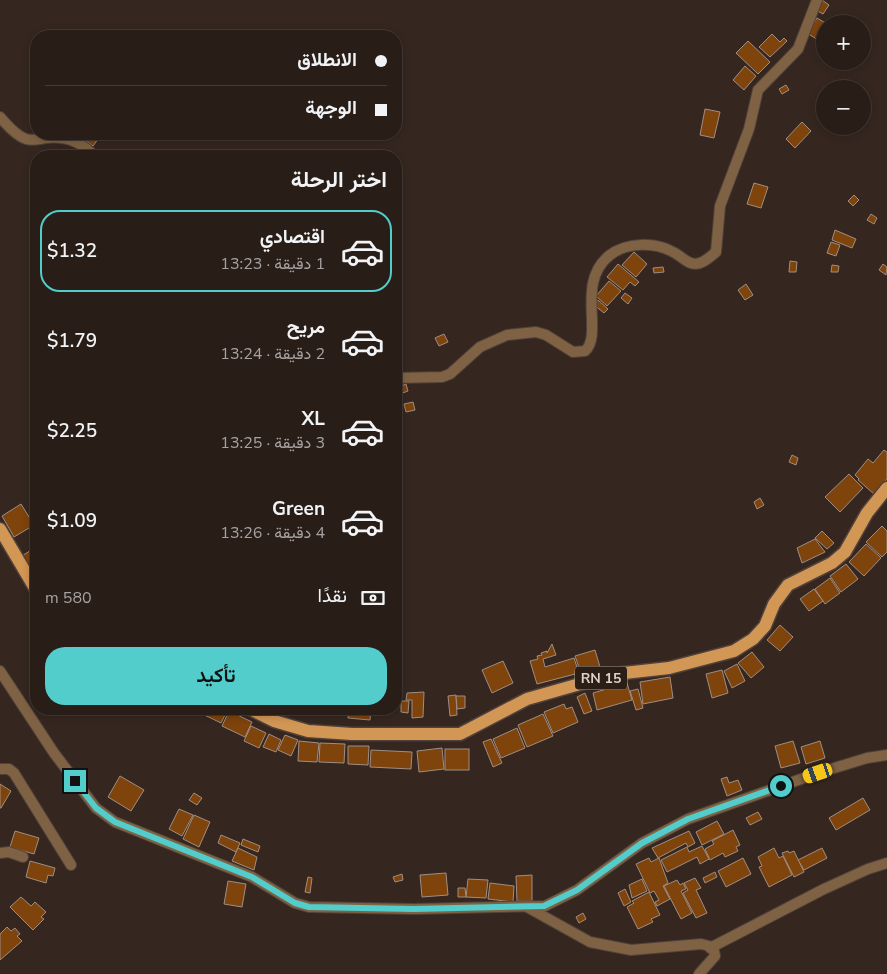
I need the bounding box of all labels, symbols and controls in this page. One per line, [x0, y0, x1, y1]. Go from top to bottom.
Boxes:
map controls [816, 15, 871, 135]
button: + [816, 15, 871, 70]
text: الانطلاق [297, 47, 357, 73]
button: − [816, 80, 871, 135]
text: الوجهة [305, 95, 357, 121]
text: اختر الرحلة [291, 165, 387, 195]
text: اقتصادي [260, 224, 325, 250]
icon: car [340, 229, 385, 274]
text: $1.32 [47, 238, 97, 264]
text: 1 دقيقة · 13:23 [220, 253, 325, 275]
text: مريح [287, 314, 325, 340]
icon: car [340, 319, 385, 364]
text: $1.79 [47, 328, 97, 354]
text: 2 دقيقة · 13:24 [220, 343, 325, 365]
text: XL [302, 406, 325, 432]
icon: car [340, 409, 385, 454]
text: $2.25 [47, 418, 97, 444]
text: 3 دقيقة · 13:25 [220, 432, 325, 454]
text: Green [272, 496, 325, 522]
icon: car [340, 499, 385, 544]
text: $1.09 [47, 508, 97, 534]
text: 4 دقيقة · 13:26 [220, 522, 325, 544]
text: نقدًا [318, 583, 347, 609]
icon: cash [359, 584, 387, 612]
text: 580 m [45, 587, 92, 609]
button: تأكيد [45, 647, 387, 705]
road number: RN 15 [575, 666, 627, 690]
car [801, 761, 834, 785]
route end [64, 770, 86, 792]
route start [770, 775, 792, 797]

